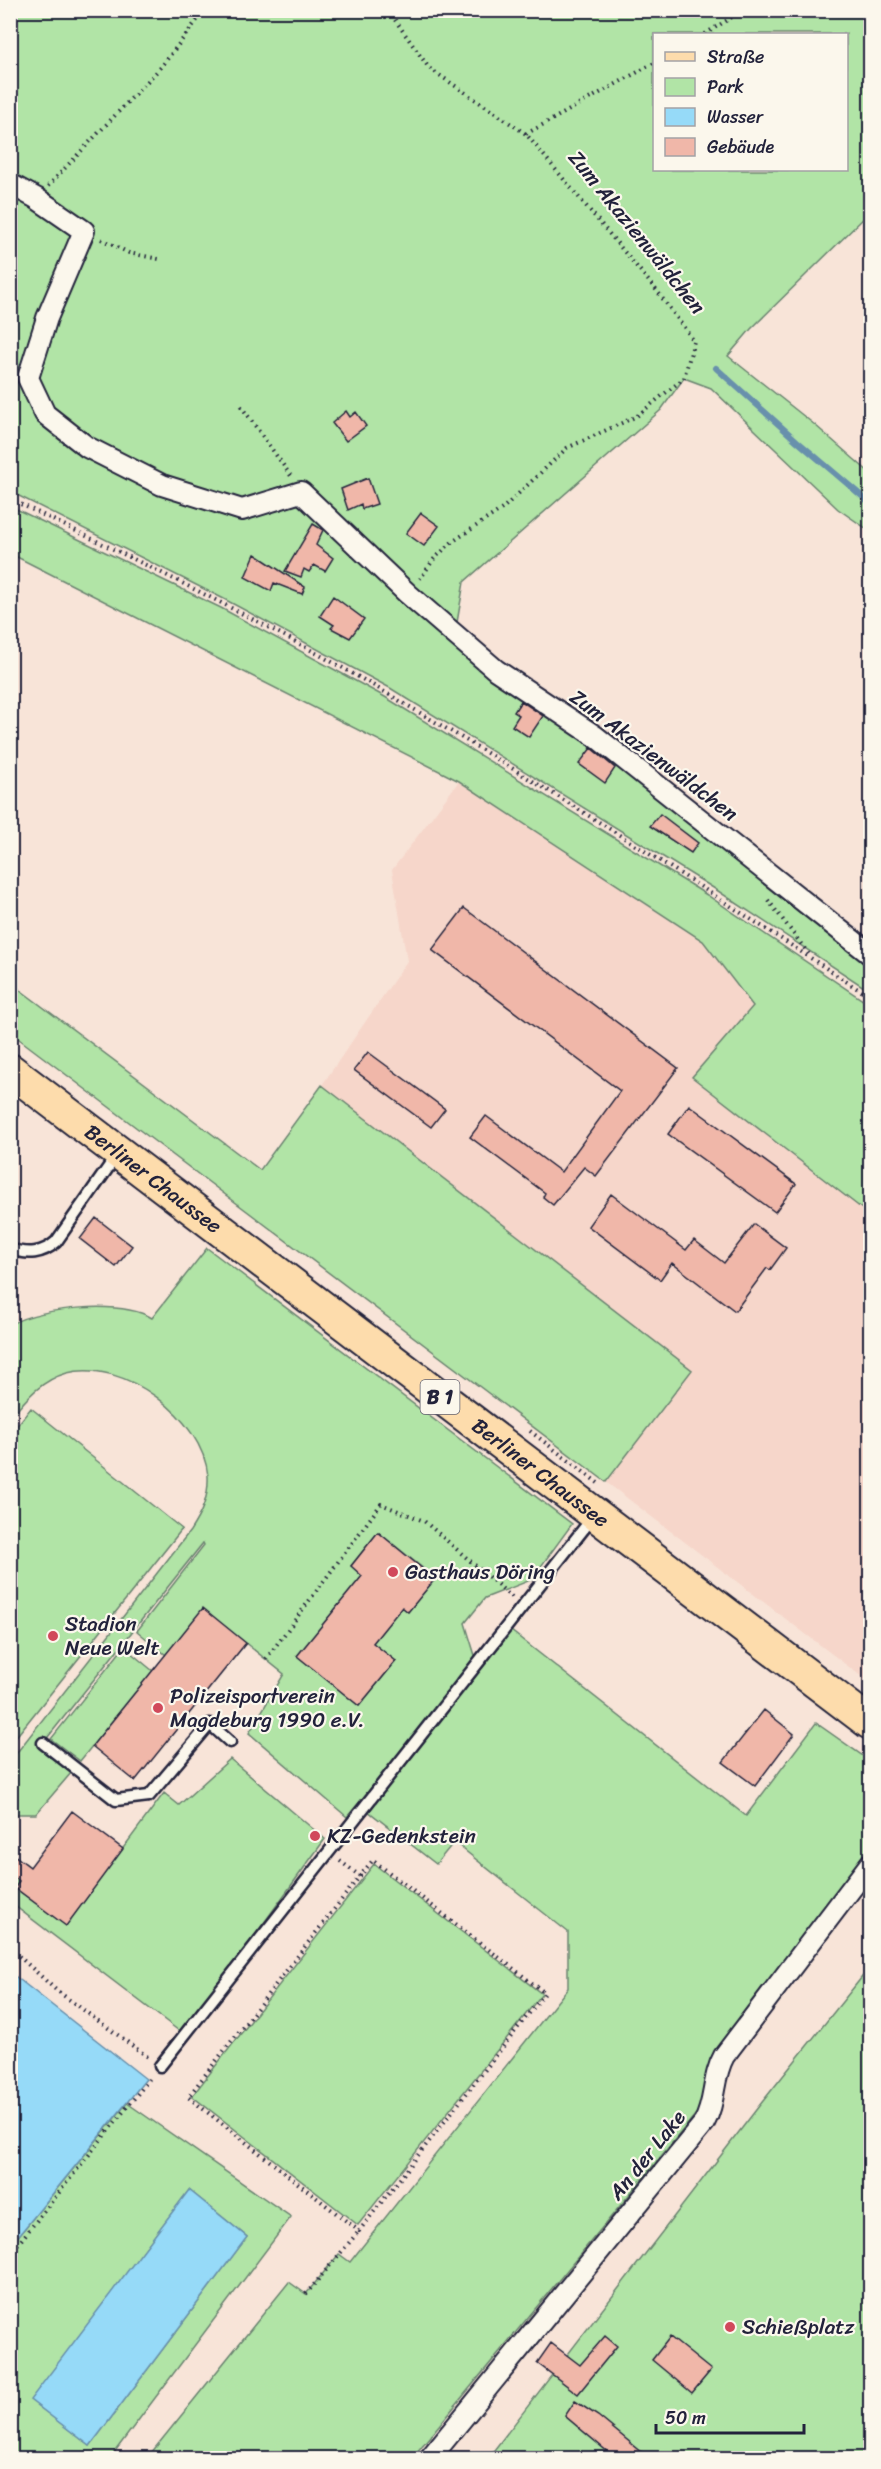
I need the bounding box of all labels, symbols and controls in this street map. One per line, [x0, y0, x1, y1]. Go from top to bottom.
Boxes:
legend [653, 33, 848, 171]
text: Straße [707, 41, 764, 73]
text: Park [707, 71, 744, 103]
text: Wasser [707, 101, 765, 133]
text: Gebäude [707, 131, 775, 163]
street label: Zum Akazienwäldchen [558, 141, 716, 323]
street label: Zum Akazienwäldchen [561, 679, 747, 831]
street label: Berliner Chaussee [76, 1114, 231, 1244]
road number: B 1 [420, 1380, 460, 1414]
street label: Berliner Chaussee [463, 1408, 618, 1538]
place label: Gasthaus Döring [405, 1553, 555, 1591]
marker: Gasthaus Döring [386, 1565, 400, 1579]
place label: Stadion Neue Welt [65, 1605, 160, 1667]
marker: Stadion Neue Welt [46, 1629, 60, 1643]
place label: Polizeisportverein Magdeburg 1990 e.V. [170, 1677, 365, 1739]
marker: Polizeisportverein Magdeburg 1990 e.V. [151, 1701, 165, 1715]
place label: KZ-Gedenkstein [327, 1817, 476, 1855]
marker: KZ-Gedenkstein [308, 1829, 322, 1843]
street label: An der Lake [598, 2101, 696, 2210]
place label: Schießplatz [742, 2308, 855, 2346]
marker: Schießplatz [723, 2320, 737, 2334]
scale bar [656, 2397, 804, 2435]
text: 50 m [665, 2402, 706, 2434]

